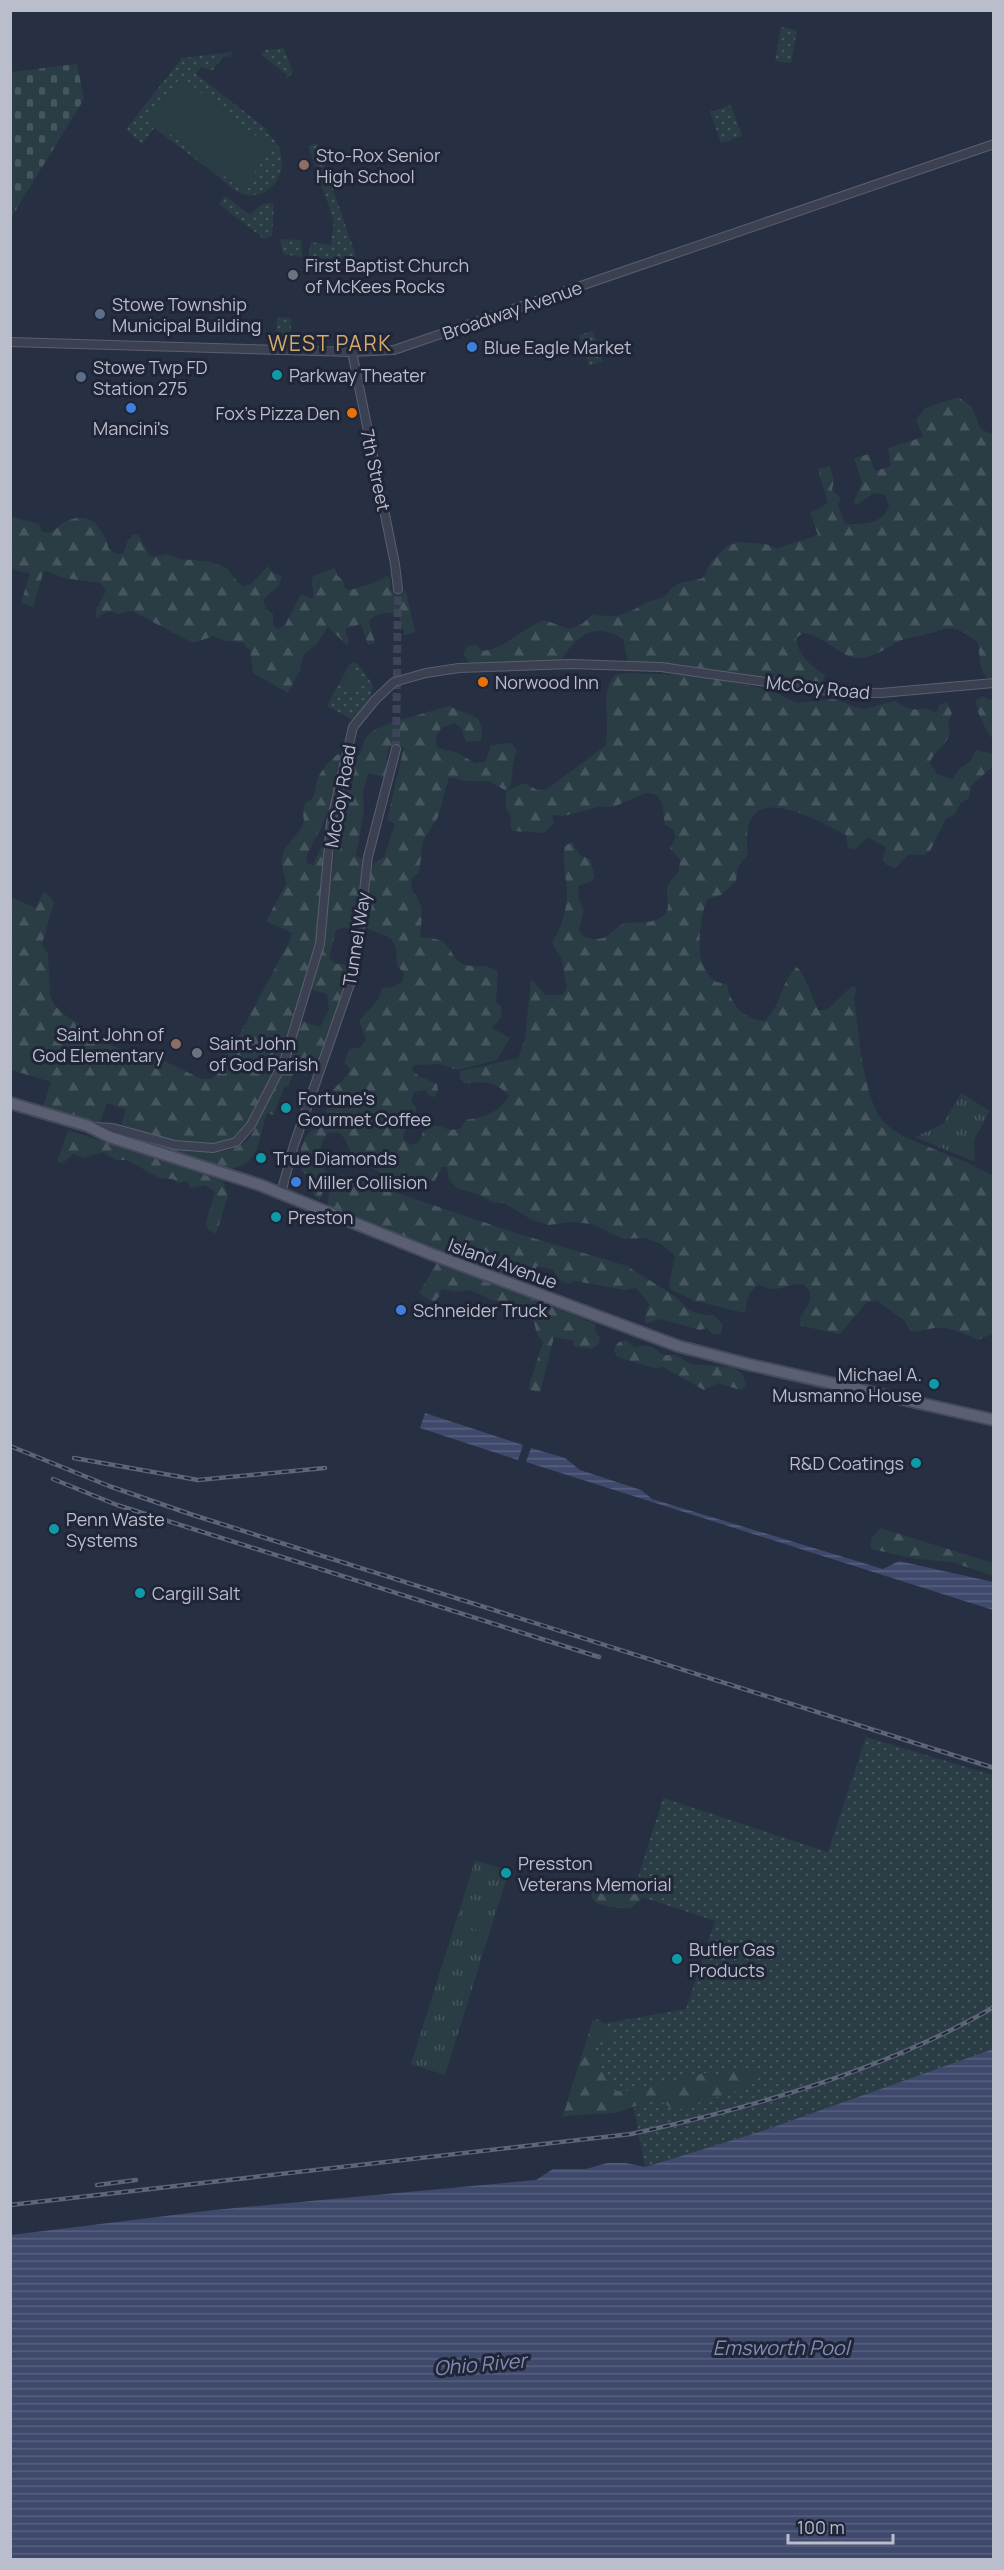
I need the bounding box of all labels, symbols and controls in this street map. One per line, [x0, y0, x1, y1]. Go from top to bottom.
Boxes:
place label: Sto-Rox Senior High School [316, 143, 441, 188]
marker: Sto-Rox Senior High School [297, 158, 311, 172]
place label: First Baptist Church of McKees Rocks [305, 253, 469, 298]
marker: First Baptist Church of McKees Rocks [286, 268, 300, 282]
street label: Broadway Avenue [439, 275, 585, 345]
place label: Stowe Township Municipal Building [112, 292, 261, 337]
marker: Stowe Township Municipal Building [93, 307, 107, 321]
district label: WEST PARK [268, 329, 392, 357]
place label: Blue Eagle Market [484, 335, 631, 359]
marker: Blue Eagle Market [465, 340, 479, 354]
place label: Stowe Twp FD Station 275 [93, 355, 208, 400]
place label: Parkway Theater [289, 363, 427, 387]
marker: Parkway Theater [270, 368, 284, 382]
marker: Stowe Twp FD Station 275 [74, 370, 88, 384]
marker: Mancini's [124, 401, 138, 415]
place label: Fox's Pizza Den [215, 401, 340, 425]
marker: Fox's Pizza Den [345, 406, 359, 420]
place label: Mancini's [93, 416, 169, 440]
street label: 7th Street [356, 427, 396, 513]
place label: Norwood Inn [495, 670, 599, 694]
street label: McCoy Road [765, 670, 871, 704]
marker: Norwood Inn [476, 675, 490, 689]
street label: McCoy Road [319, 743, 361, 849]
street label: Tunnel Way [337, 890, 375, 988]
place label: Saint John of God Elementary [32, 1022, 165, 1067]
place label: Saint John of God Parish [209, 1031, 319, 1076]
marker: Saint John of God Elementary [169, 1037, 183, 1051]
marker: Saint John of God Parish [190, 1046, 204, 1060]
place label: Fortune's Gourmet Coffee [298, 1086, 431, 1131]
marker: Fortune's Gourmet Coffee [279, 1101, 293, 1115]
place label: True Diamonds [273, 1146, 397, 1170]
marker: True Diamonds [254, 1151, 268, 1165]
place label: Miller Collision [308, 1170, 427, 1194]
marker: Miller Collision [289, 1175, 303, 1189]
place label: Preston [288, 1205, 353, 1229]
marker: Preston [269, 1210, 283, 1224]
street label: Island Avenue [445, 1232, 561, 1294]
place label: Schneider Truck [413, 1298, 548, 1322]
marker: Schneider Truck [394, 1303, 408, 1317]
place label: Michael A. Musmanno House [772, 1362, 922, 1407]
marker: Michael A. Musmanno House [927, 1377, 941, 1391]
place label: R&D Coatings [790, 1451, 904, 1475]
marker: R&D Coatings [909, 1456, 923, 1470]
place label: Penn Waste Systems [66, 1507, 165, 1552]
marker: Penn Waste Systems [47, 1522, 61, 1536]
place label: Cargill Salt [152, 1581, 240, 1605]
marker: Cargill Salt [133, 1586, 147, 1600]
place label: Presston Veterans Memorial [518, 1851, 672, 1896]
marker: Presston Veterans Memorial [499, 1866, 513, 1880]
place label: Butler Gas Products [689, 1937, 775, 1982]
marker: Butler Gas Products [670, 1952, 684, 1966]
water label: Emsworth Pool [713, 2334, 852, 2361]
water label: Ohio River [433, 2346, 530, 2381]
scale bar [788, 2507, 893, 2545]
text: 100 m [797, 2515, 845, 2539]

